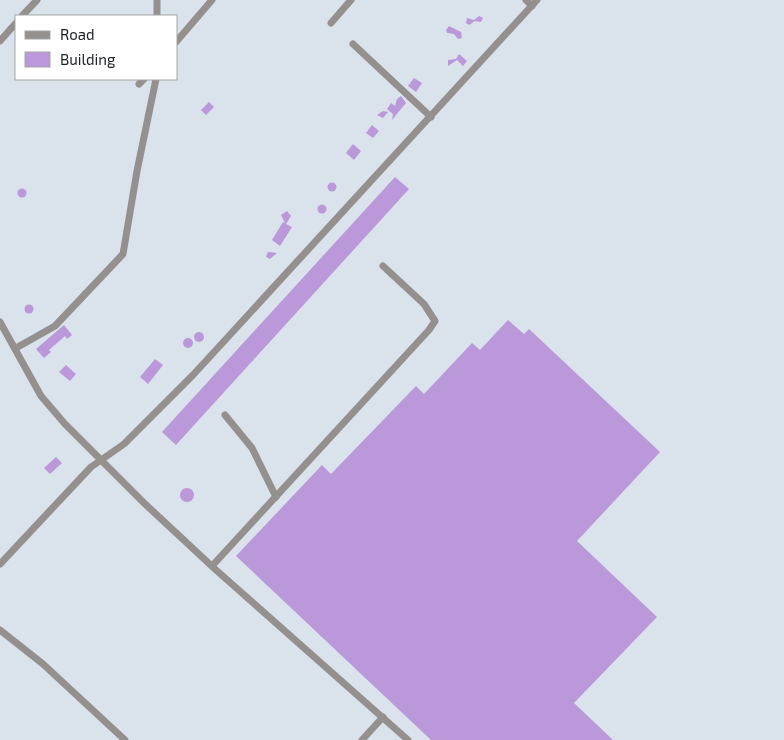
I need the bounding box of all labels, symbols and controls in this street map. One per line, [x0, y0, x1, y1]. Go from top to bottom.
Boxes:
legend [15, 15, 178, 80]
text: Road [60, 25, 95, 43]
text: Building [60, 50, 116, 68]

